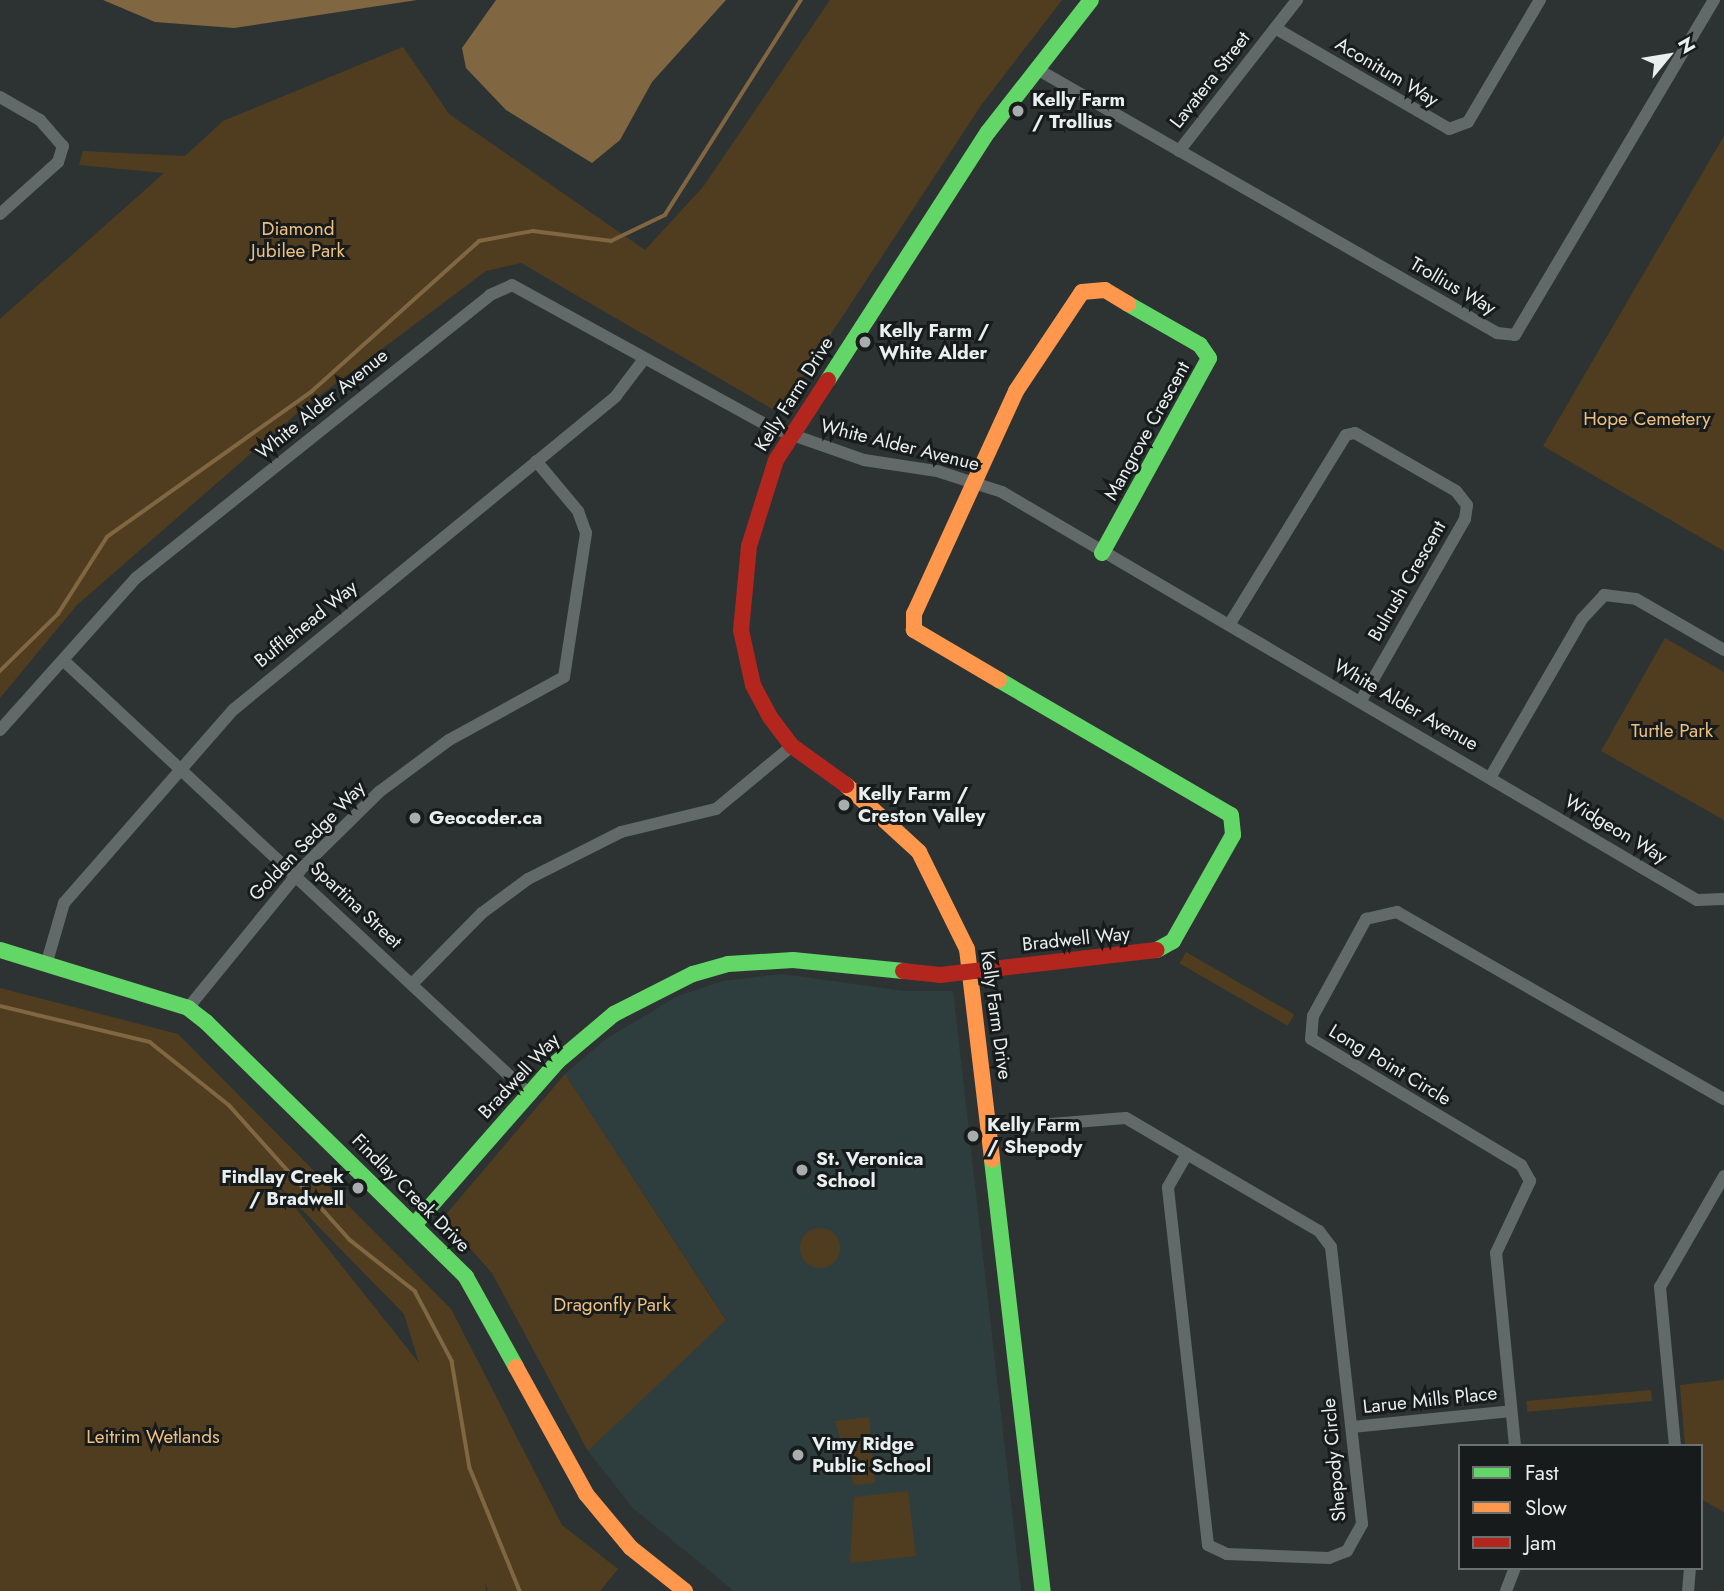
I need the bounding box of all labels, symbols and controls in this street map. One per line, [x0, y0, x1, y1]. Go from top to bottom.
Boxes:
north arrow [1633, 21, 1703, 91]
street label: Lavatera Street [1165, 27, 1255, 133]
street label: Aconitum Way [1331, 32, 1443, 112]
text: N [1671, 32, 1702, 59]
place label: Kelly Farm / Trollius [1032, 89, 1125, 133]
marker: Kelly Farm / Trollius [1010, 103, 1026, 119]
park label: Diamond Jubilee Park [251, 218, 345, 262]
street label: Trollius Way [1406, 252, 1500, 320]
place label: Kelly Farm / White Alder [879, 320, 989, 364]
street label: Kelly Farm Drive [750, 333, 838, 455]
marker: Kelly Farm / White Alder [857, 334, 873, 350]
street label: White Alder Avenue [252, 344, 392, 464]
street label: Mangrove Crescent [1099, 358, 1195, 504]
park label: Hope Cemetery [1583, 408, 1711, 430]
street label: White Alder Avenue [818, 414, 982, 476]
street label: Bulrush Crescent [1363, 517, 1451, 645]
street label: Bufflehead Way [250, 576, 362, 672]
street label: White Alder Avenue [1330, 654, 1482, 756]
park label: Turtle Park [1631, 720, 1713, 742]
street label: Golden Sedge Way [244, 776, 370, 906]
place label: Kelly Farm / Creston Valley [858, 783, 985, 827]
street label: Widgeon Way [1561, 789, 1671, 869]
marker: Kelly Farm / Creston Valley [836, 797, 852, 813]
place label: Geocoder.ca [429, 807, 542, 829]
marker: Geocoder.ca [407, 810, 423, 826]
street label: Spartina Street [306, 857, 406, 953]
street label: Bradwell Way [1021, 922, 1131, 956]
street label: Kelly Farm Drive [976, 949, 1016, 1081]
street label: Long Point Circle [1325, 1020, 1455, 1110]
street label: Bradwell Way [474, 1029, 564, 1123]
place label: Kelly Farm / Shepody [987, 1114, 1082, 1158]
marker: Kelly Farm / Shepody [965, 1128, 981, 1144]
street label: Findlay Creek Drive [347, 1129, 475, 1257]
place label: St. Veronica School [816, 1148, 924, 1192]
marker: St. Veronica School [794, 1162, 810, 1178]
place label: Findlay Creek / Bradwell [221, 1166, 344, 1210]
marker: Findlay Creek / Bradwell [350, 1180, 366, 1196]
park label: Dragonfly Park [553, 1294, 671, 1316]
street label: Larue Mills Place [1362, 1382, 1498, 1418]
street label: Shepody Circle [1317, 1397, 1351, 1523]
park label: Leitrim Wetlands [86, 1426, 220, 1448]
place label: Vimy Ridge Public School [812, 1433, 931, 1477]
legend [1458, 1444, 1703, 1570]
marker: Vimy Ridge Public School [790, 1447, 806, 1463]
text: Fast [1525, 1458, 1558, 1488]
text: Slow [1525, 1493, 1567, 1523]
text: Jam [1525, 1528, 1557, 1558]

